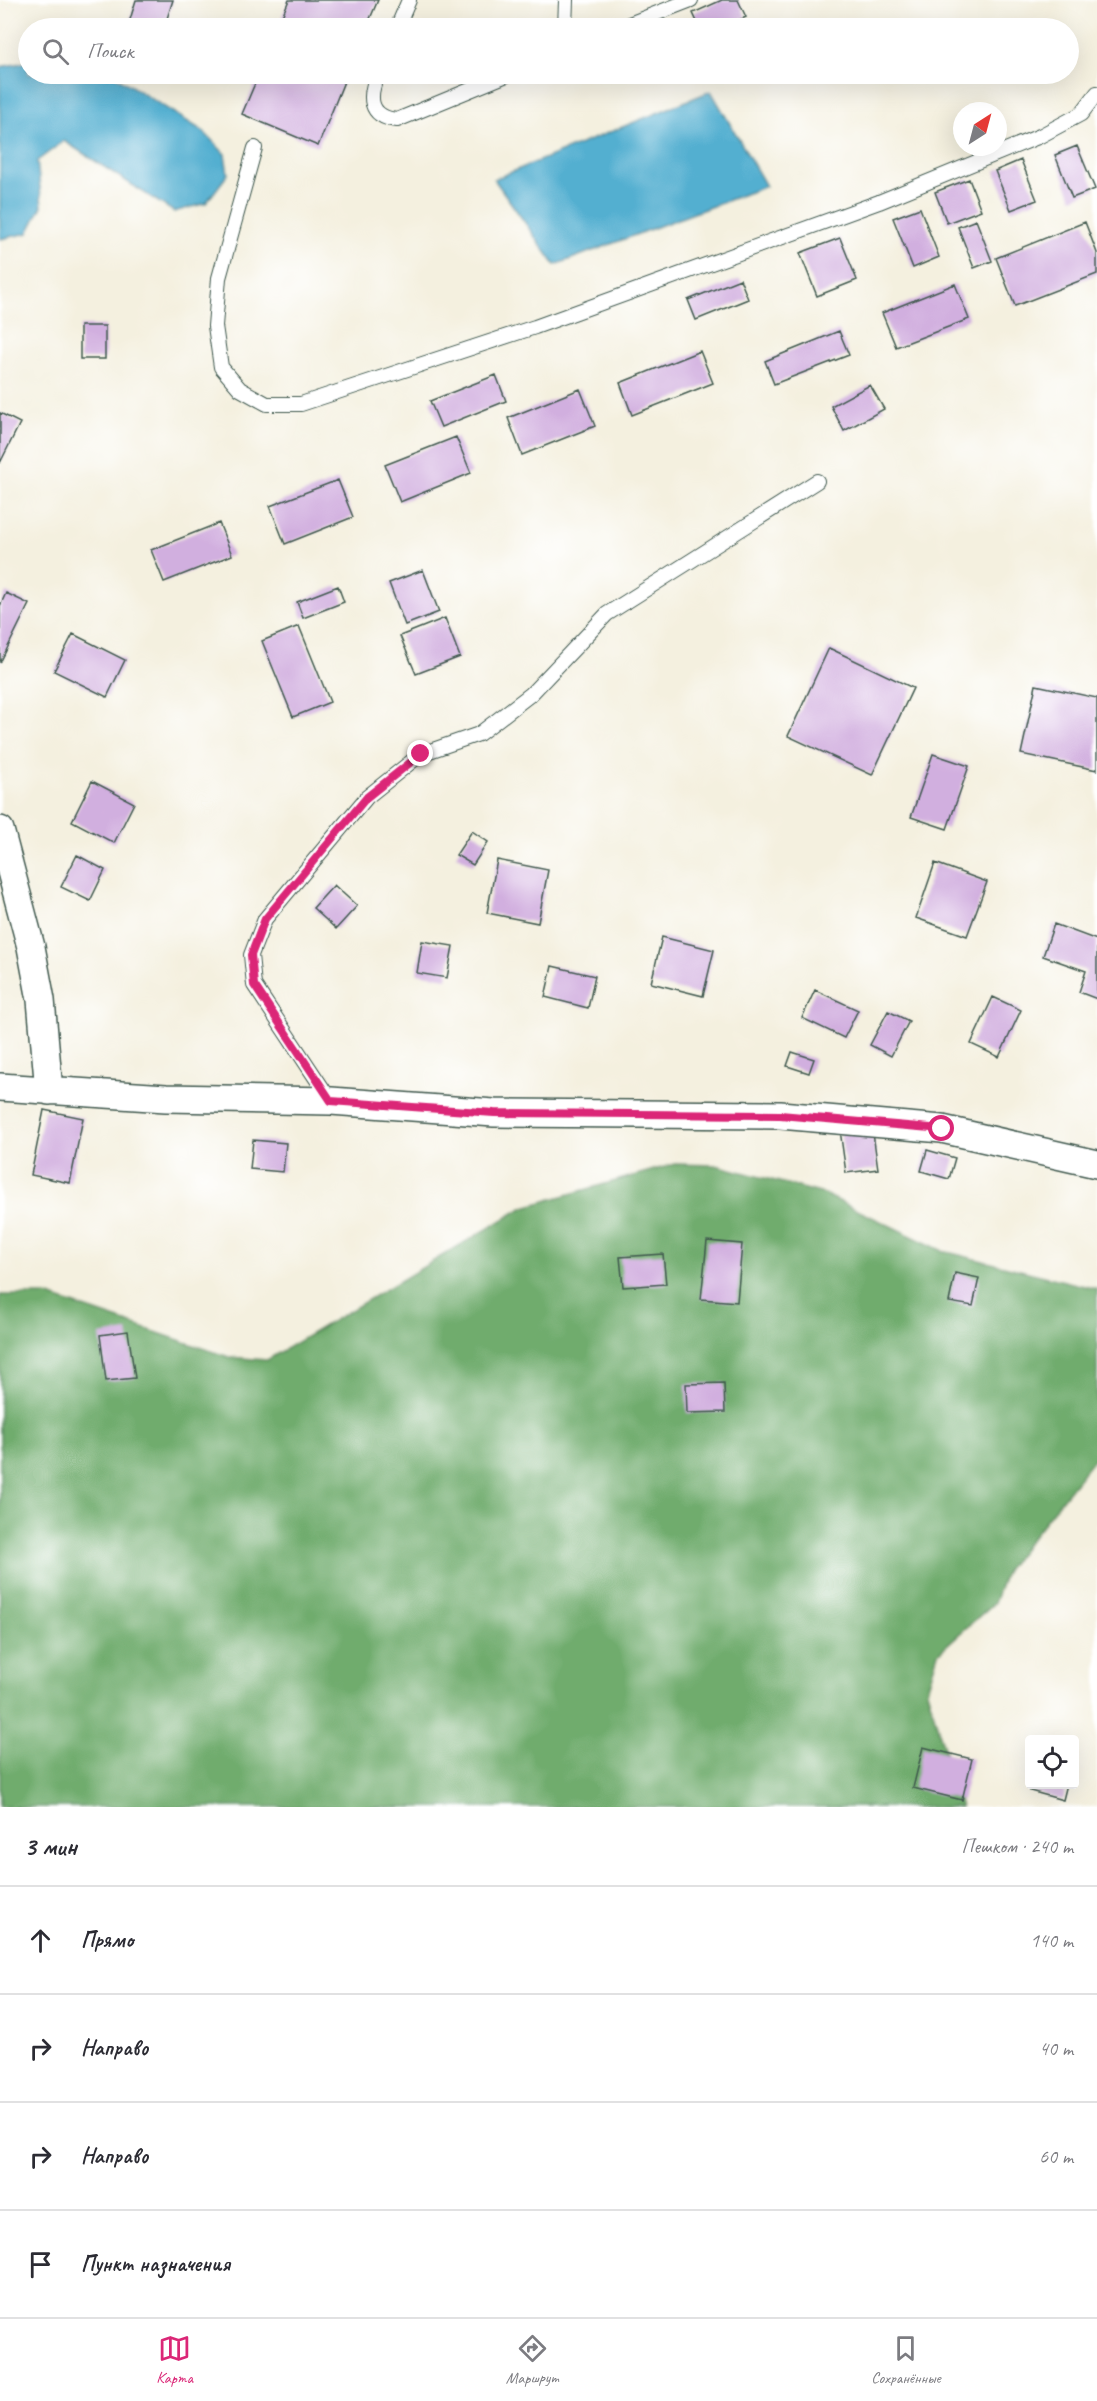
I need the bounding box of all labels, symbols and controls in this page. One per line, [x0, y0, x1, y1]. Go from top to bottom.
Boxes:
search box [18, 18, 1079, 84]
icon: search [39, 35, 72, 68]
text: Поиск [87, 37, 133, 65]
north arrow [953, 102, 1007, 156]
route end [407, 740, 433, 766]
route start [928, 1115, 954, 1141]
map controls [1025, 1735, 1079, 1789]
button: locate [1025, 1735, 1079, 1789]
text: 3 мин [24, 1830, 77, 1863]
text: Пешком · 240 m [961, 1834, 1073, 1859]
icon: ahead [24, 1924, 57, 1957]
text: Прямо [81, 1926, 133, 1954]
text: 140 m [1030, 1928, 1073, 1953]
icon: right [24, 2032, 57, 2065]
text: Направо [81, 2034, 148, 2062]
text: 40 m [1039, 2036, 1073, 2061]
icon: right [24, 2140, 57, 2173]
text: Направо [81, 2142, 148, 2170]
text: 60 m [1039, 2144, 1073, 2169]
icon: arrive [24, 2248, 57, 2281]
text: Пункт назначения [81, 2250, 230, 2278]
tab: Карта [156, 2332, 193, 2388]
tab: Маршрут [506, 2332, 558, 2388]
tab: Сохранённые [871, 2332, 941, 2388]

